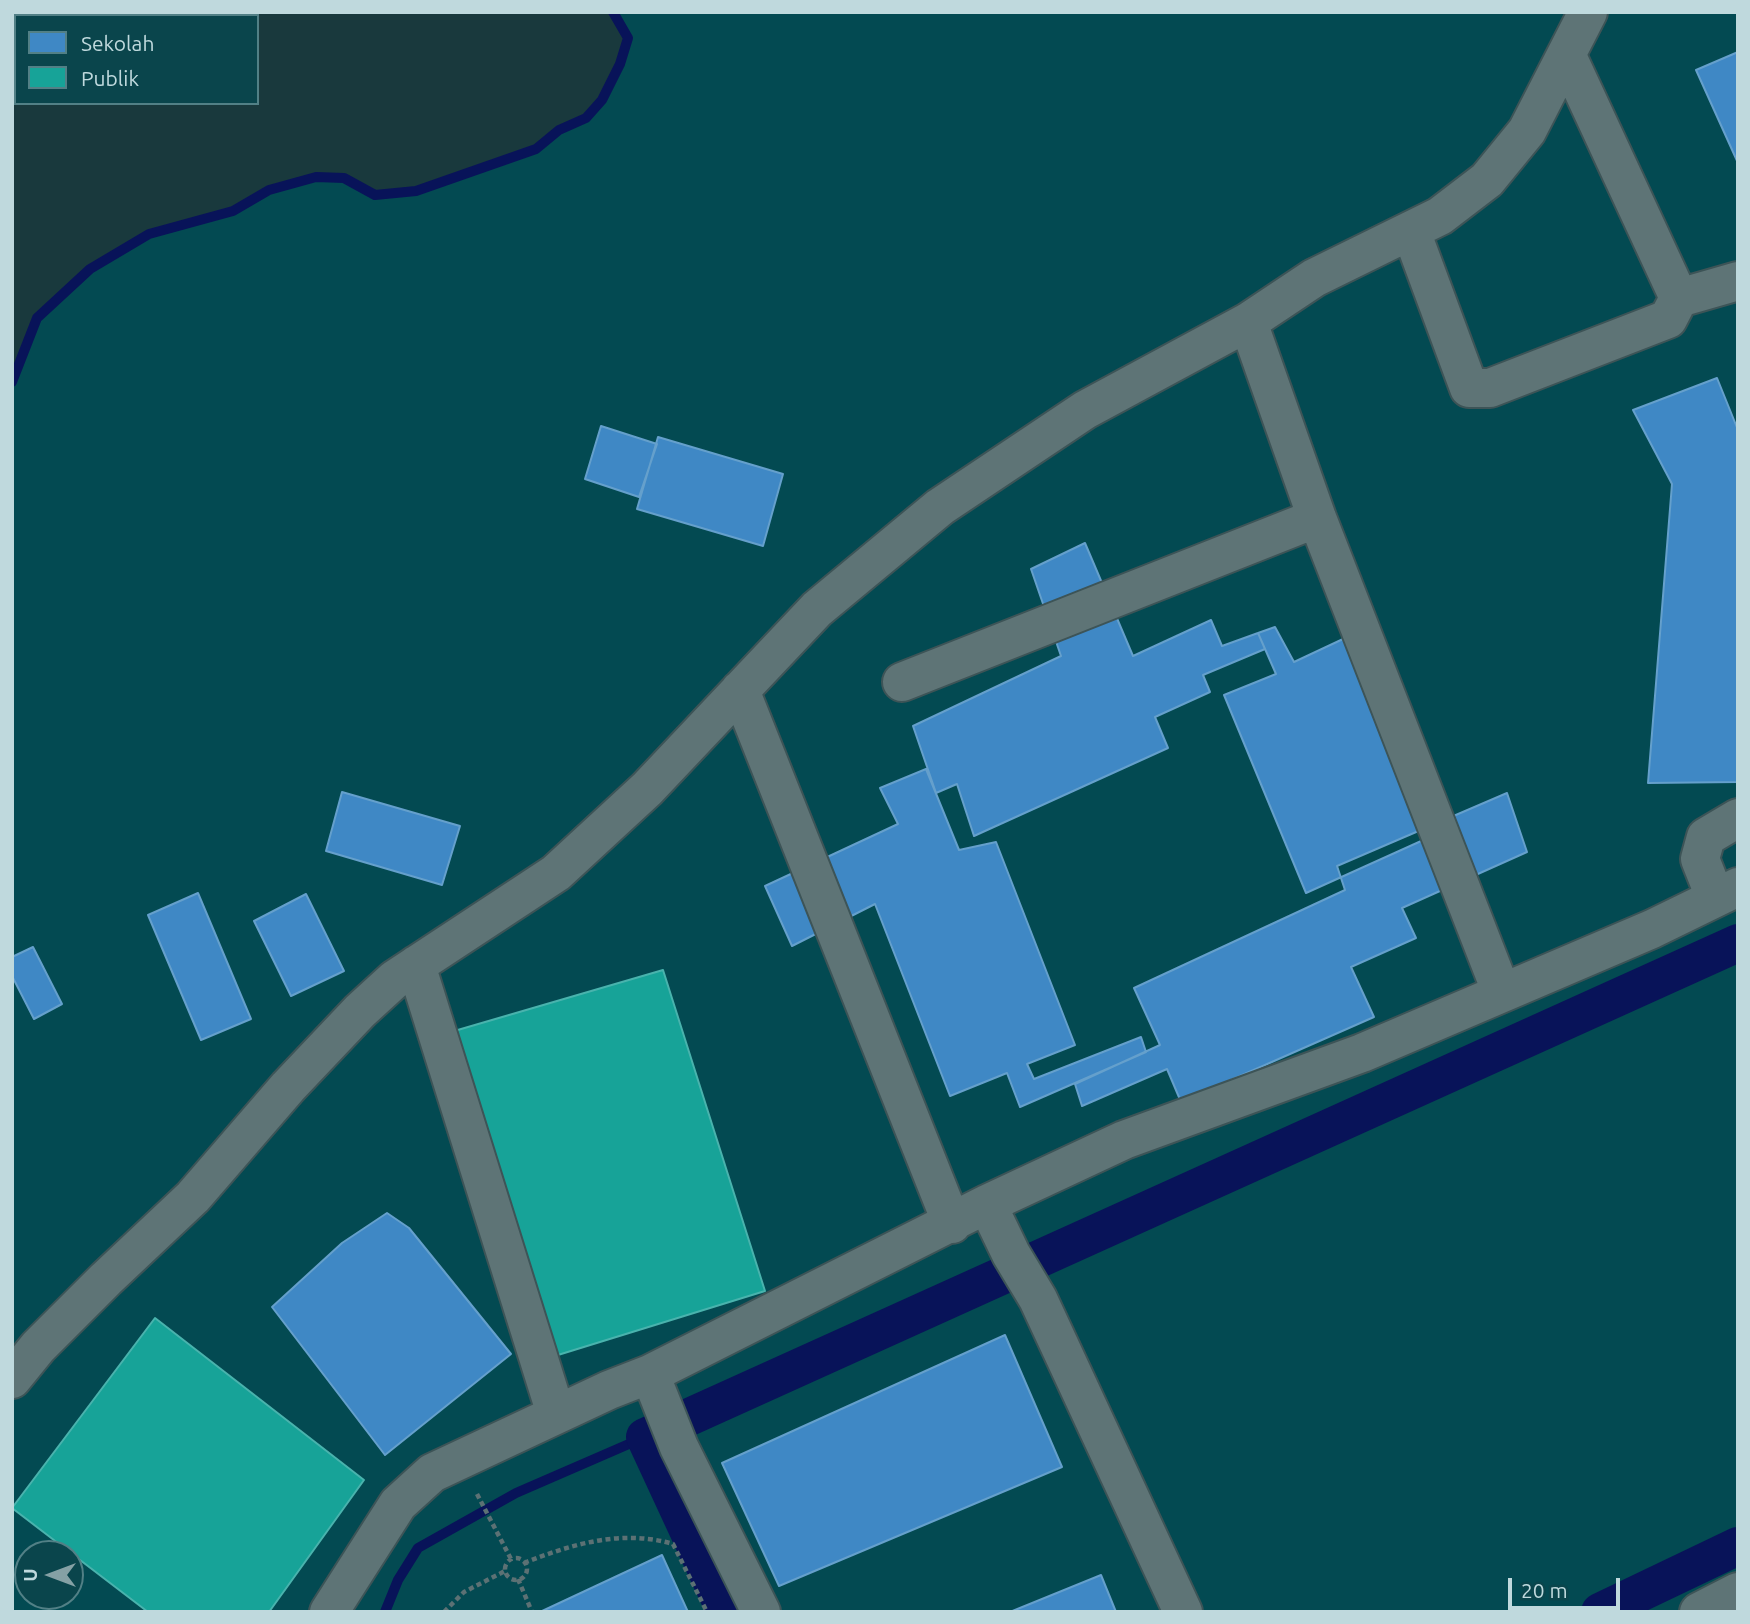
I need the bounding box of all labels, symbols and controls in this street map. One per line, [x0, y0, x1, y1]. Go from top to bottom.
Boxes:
legend [14, 14, 259, 105]
text: Sekolah [81, 31, 154, 55]
text: Publik [81, 66, 139, 90]
north arrow [14, 1540, 84, 1610]
scale bar [1512, 1564, 1624, 1608]
text: U [19, 1568, 41, 1582]
text: 20 m [1521, 1578, 1568, 1602]

